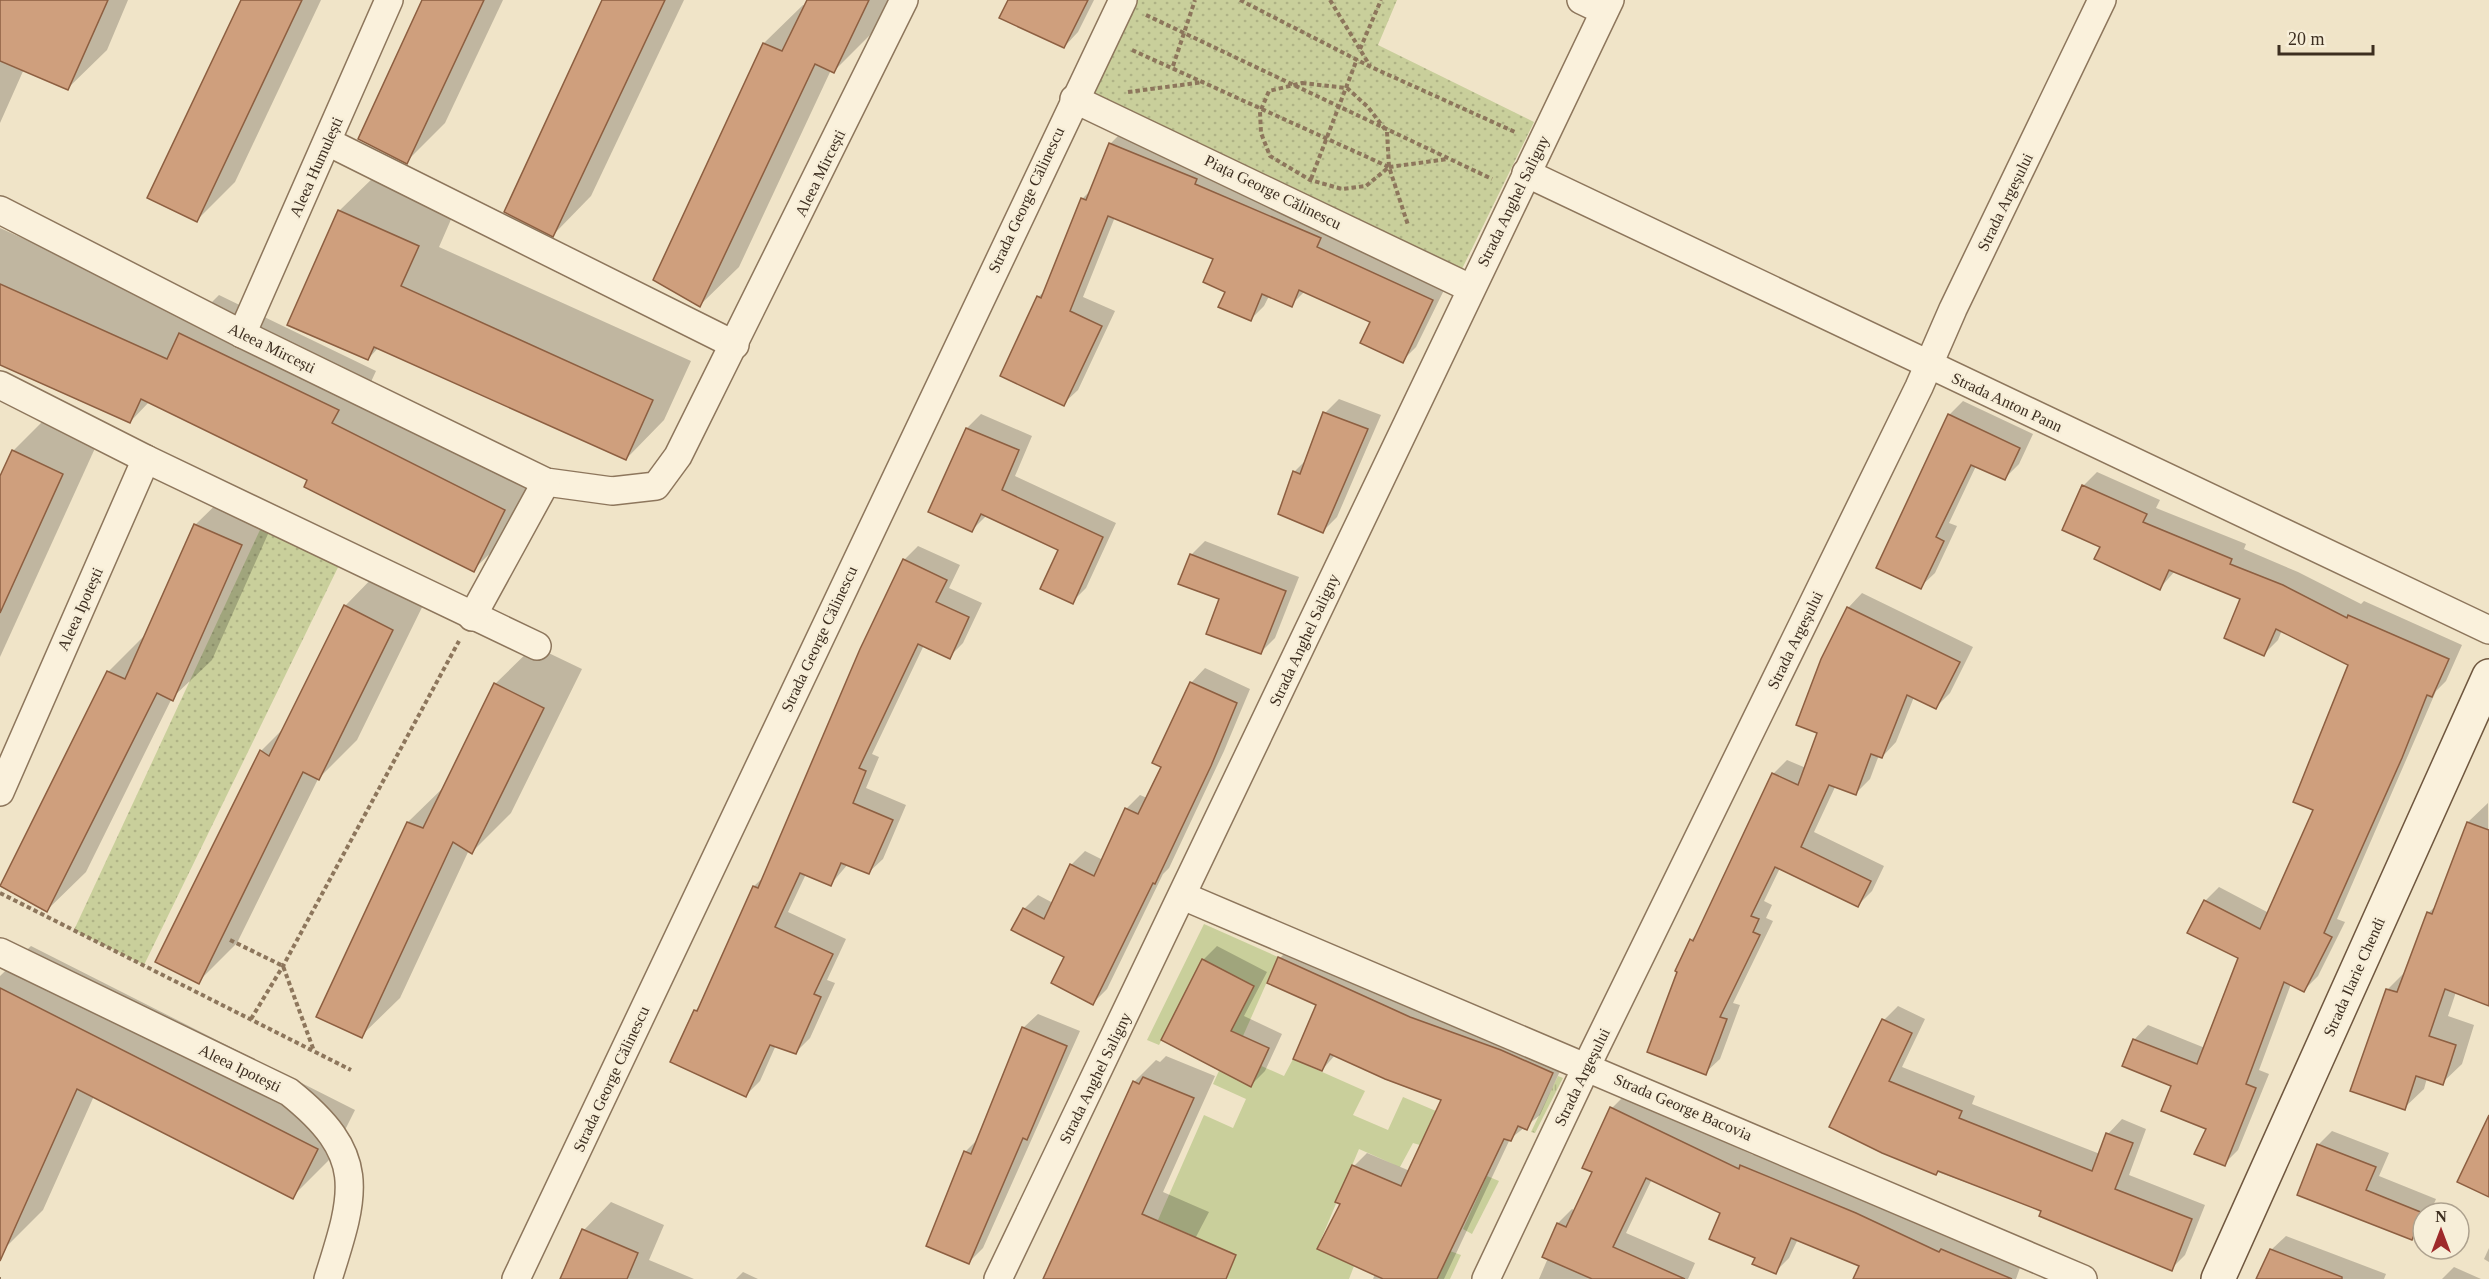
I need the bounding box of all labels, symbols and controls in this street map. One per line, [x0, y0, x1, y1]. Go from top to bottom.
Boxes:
scale bar [2279, 18, 2374, 56]
text: 20 m [2288, 29, 2325, 49]
street label: Aleea Humulești [286, 114, 347, 220]
street label: Strada George Călinescu [985, 124, 1068, 276]
street label: Aleea Mircești [792, 126, 850, 220]
street label: Strada Anghel Saligny [1474, 133, 1553, 270]
street label: Strada Argeșului [1974, 150, 2037, 254]
street label: Piața George Călinescu [1201, 152, 1344, 233]
street label: Aleea Mircești [225, 320, 319, 378]
street label: Strada Anton Pann [1949, 369, 2065, 435]
street label: Strada George Călinescu [778, 563, 861, 715]
street label: Aleea Ipotești [54, 564, 107, 654]
street label: Strada Anghel Saligny [1266, 571, 1343, 709]
street label: Strada Argeșului [1764, 588, 1827, 692]
street label: Strada Ilarie Chendi [2320, 914, 2388, 1039]
street label: Strada George Călinescu [570, 1003, 653, 1155]
street label: Strada Anghel Saligny [1056, 1010, 1135, 1147]
street label: Strada Argeșului [1551, 1025, 1614, 1129]
street label: Aleea Ipotești [196, 1041, 284, 1096]
street label: Strada George Bacovia [1611, 1070, 1754, 1145]
north arrow [2411, 1201, 2471, 1261]
text: N [2435, 1208, 2447, 1225]

